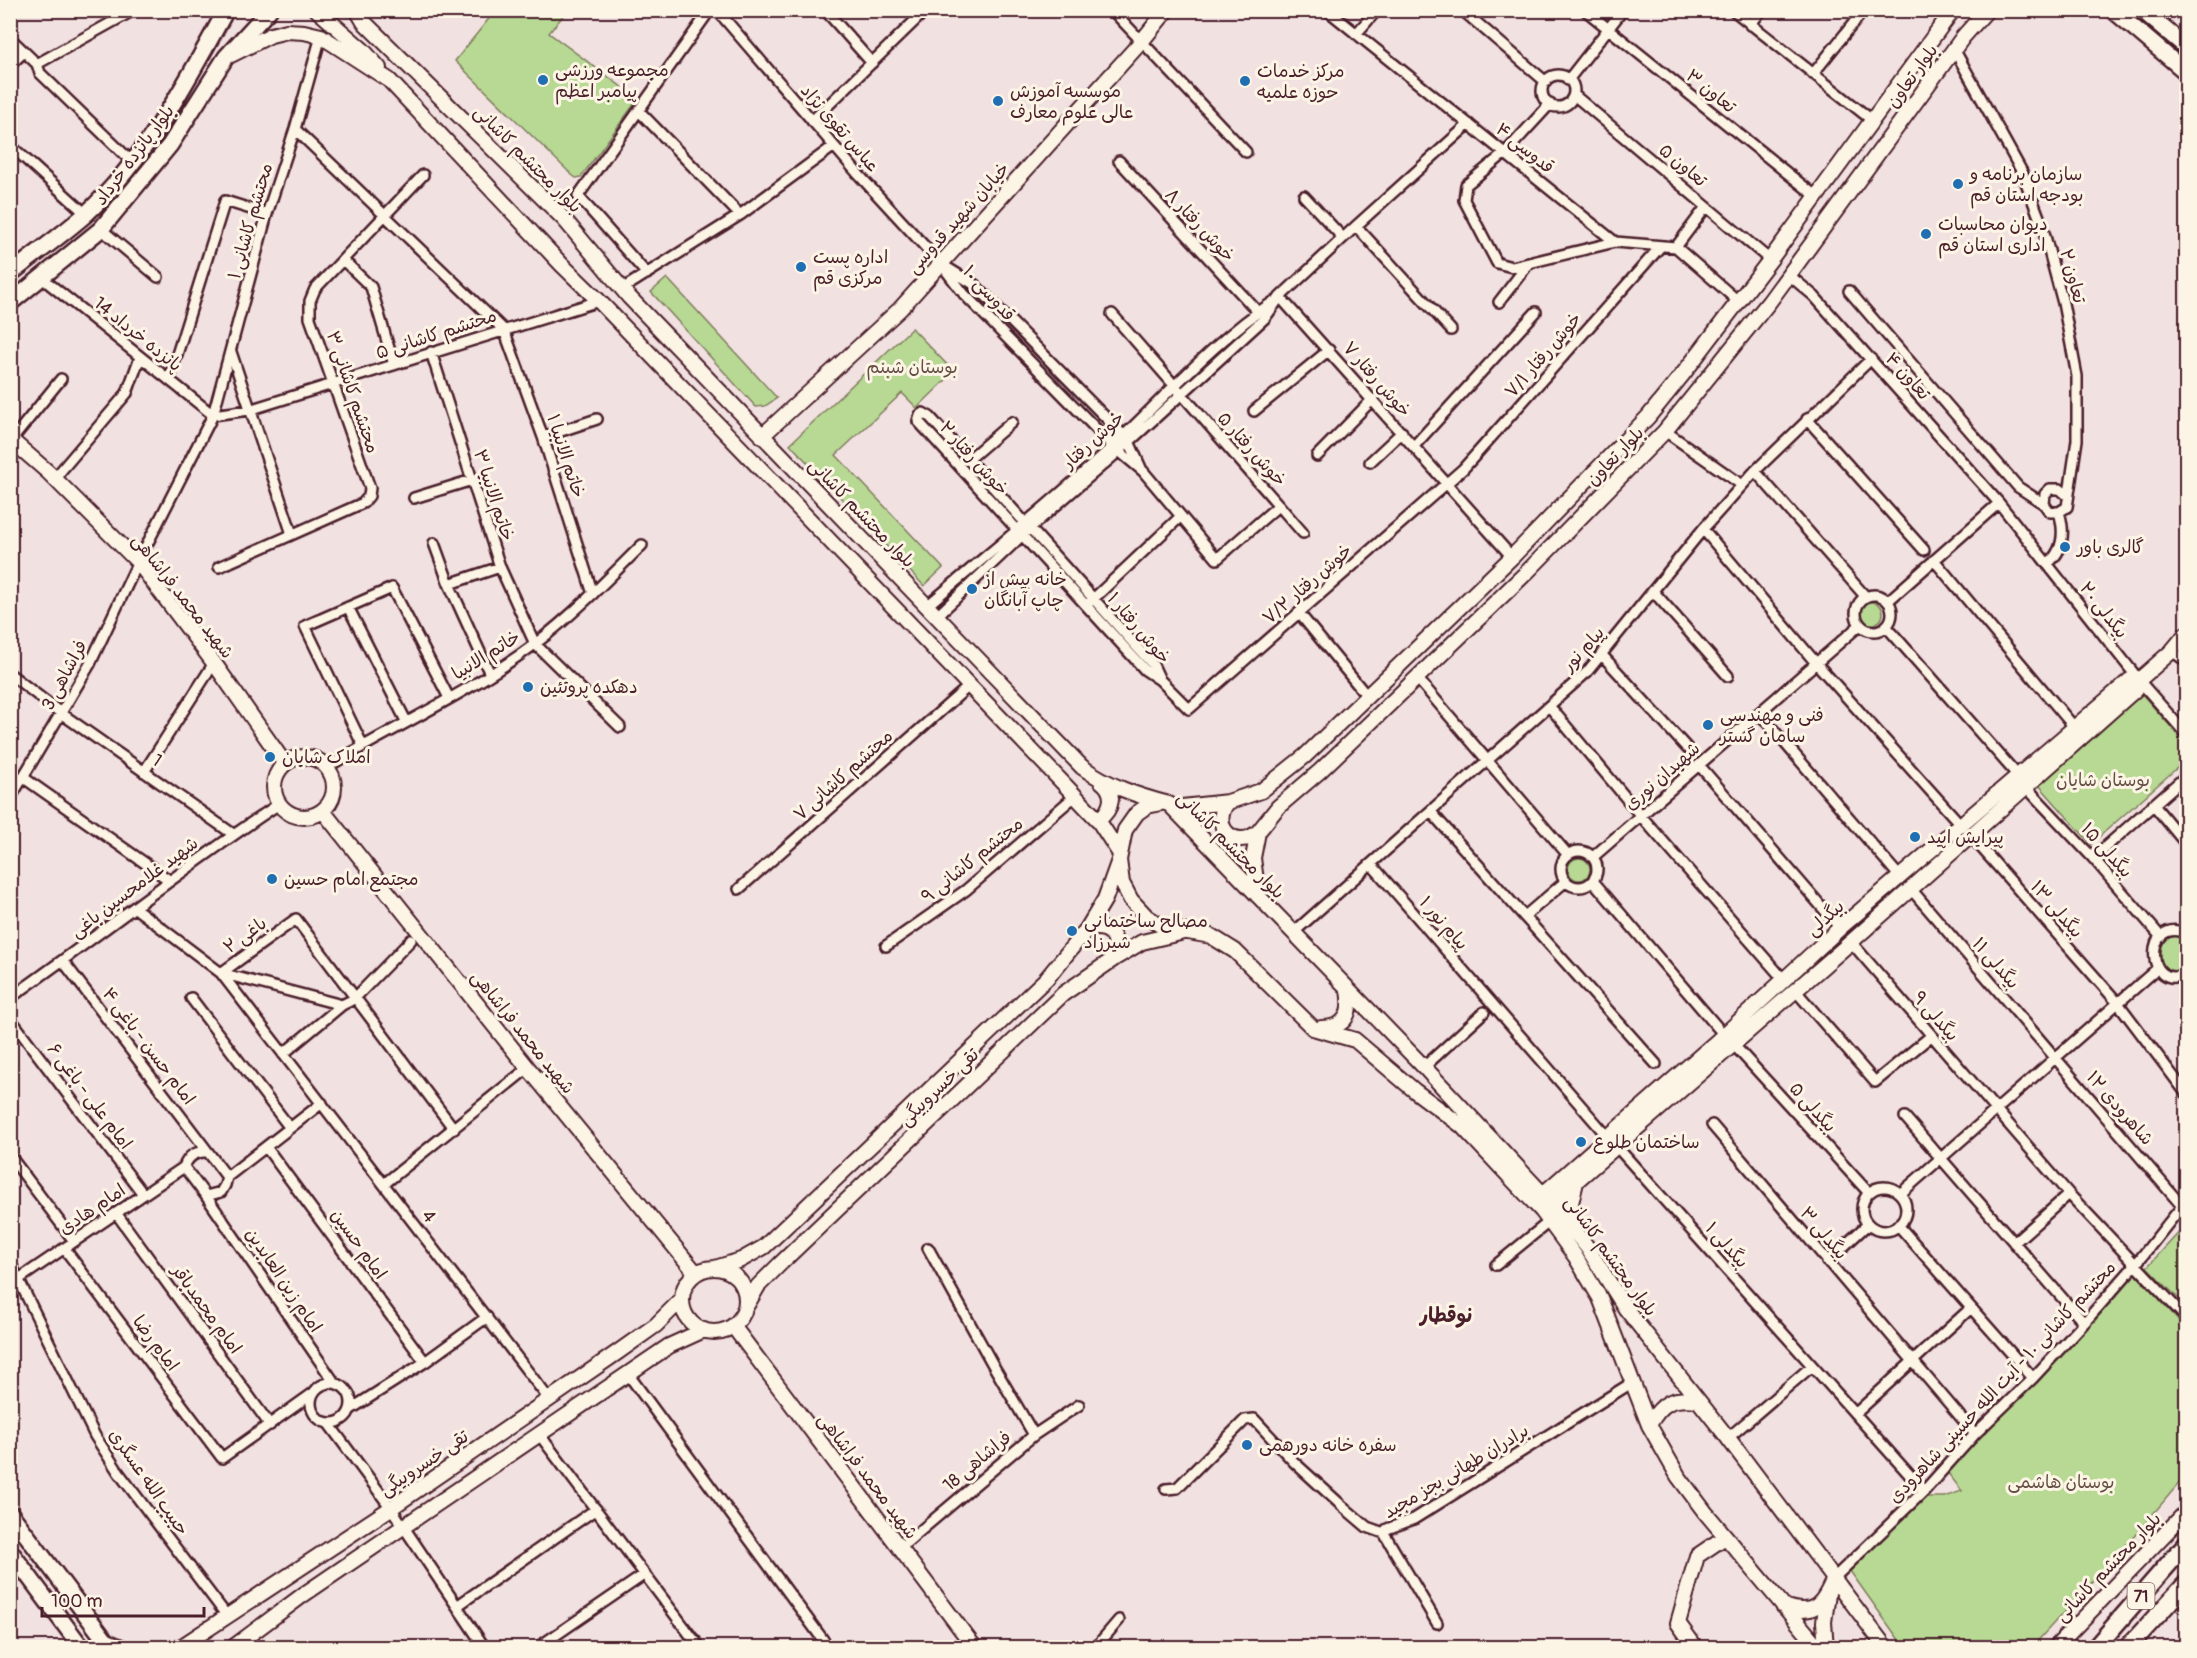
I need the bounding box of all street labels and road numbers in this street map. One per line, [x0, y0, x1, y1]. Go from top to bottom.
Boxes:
street label: بلوار تعاون [1881, 40, 1943, 113]
street label: تعاون ۳ [1681, 64, 1741, 119]
street label: عباس تقوی نژاد [795, 80, 884, 177]
street label: بلوار پانزده خرداد [89, 100, 180, 210]
street label: بلوار محتشم کاشانی [467, 100, 587, 220]
street label: قدوسی ۴ [1491, 118, 1559, 179]
street label: تعاون ۵ [1654, 139, 1712, 193]
street label: خیابان شهید قدوسی [902, 158, 1015, 279]
street label: محتشم کاشانی ۱ [223, 160, 280, 282]
street label: خوش رفتار ۸ [1160, 184, 1240, 267]
street label: تعاون ۲ [2054, 246, 2091, 307]
street label: قدوسی ۱۰ [957, 260, 1020, 326]
street label: پانزده خرداد 14 [89, 292, 187, 377]
street label: محتشم کاشانی ۵ [373, 304, 500, 367]
street label: خوش رفتار ۷/۱ [1500, 308, 1587, 403]
street label: محتشم کاشانی ۳ [319, 328, 384, 457]
street label: خوش رفتار ۷ [1337, 337, 1416, 422]
street label: تعاون ۴ [1880, 348, 1936, 406]
street label: خوش رفتار [1057, 406, 1129, 475]
street label: خوش رفتار ۵ [1212, 407, 1291, 491]
street label: خاتم الانبیا ۱ [539, 411, 590, 502]
street label: خوش رفتار ۲ [934, 416, 1013, 500]
street label: بلوار تعاون [1582, 422, 1649, 491]
street label: خاتم الانبیا ۳ [466, 446, 519, 544]
street label: بلوار محتشم کاشانی [802, 454, 920, 574]
street label: شهید محمد فراشاهی [127, 529, 239, 663]
street label: خوش رفتار ۷/۲ [1258, 539, 1357, 630]
street label: بیگدلی ۲۰ [2074, 577, 2133, 643]
street label: خوش رفتار ۱ [1102, 588, 1175, 669]
street label: پیام نور [1556, 622, 1611, 679]
street label: خاتم الانبیا [448, 625, 526, 687]
street label: فراشاهی 3 [36, 636, 92, 714]
street label: محتشم کاشانی ۷ [789, 725, 899, 828]
street label: شهیدان نوری [1620, 737, 1705, 816]
street label: 1 [147, 749, 166, 772]
street label: بلوار محتشم کاشانی [1170, 786, 1290, 906]
street label: محتشم کاشانی ۹ [917, 812, 1029, 910]
street label: بیگدلی ۱۵ [2076, 818, 2137, 883]
street label: شهید غلامحسین باغی [66, 832, 203, 943]
street label: بیگدلی ۱۳ [2025, 876, 2088, 943]
street label: پیام نور ۱ [1412, 892, 1473, 956]
street label: بیگدلی [1801, 895, 1849, 942]
street label: باغی ۲ [219, 912, 272, 959]
street label: بیگدلی ۱۱ [1967, 933, 2024, 994]
street label: شهید محمد فراشاهی [466, 966, 579, 1099]
street label: امام حسن - باغی ۴ [95, 983, 200, 1111]
street label: بیگدلی ۹ [1908, 987, 1964, 1046]
street label: امام علی - باغی ۶ [40, 1038, 137, 1155]
street label: تقی خسروبیگی [894, 1043, 985, 1131]
street label: شاهرودی ۱۲ [2081, 1066, 2158, 1150]
street label: بیگدلی ۵ [1784, 1077, 1841, 1137]
street label: امام هادی [54, 1179, 131, 1242]
street label: بلوار محتشم کاشانی [1557, 1191, 1662, 1322]
street label: بیگدلی ۳ [1795, 1202, 1853, 1265]
street label: امام حسین [324, 1205, 392, 1285]
street label: 4 [416, 1205, 441, 1228]
street label: بیگدلی ۱ [1700, 1217, 1753, 1273]
street label: امام زین العابدین [238, 1223, 327, 1338]
street label: محتشم کاشانی ۱۰ - آیت الله حسینی شاهرودی [1884, 1256, 2123, 1510]
street label: امام محمدباقر [164, 1258, 247, 1360]
street label: امام رضا [126, 1311, 184, 1377]
street label: شهید محمد فراشاهی [813, 1409, 923, 1544]
street label: برادران طهانی بجز مجید [1379, 1419, 1533, 1524]
street label: حبیب الله عسگری [103, 1425, 194, 1540]
street label: تقی خسروبیگی [375, 1425, 474, 1502]
street label: فراشاهی 18 [938, 1426, 1016, 1497]
street label: بلوار محتشم کاشانی [2050, 1508, 2168, 1628]
road number: 71 [2128, 1583, 2154, 1609]

